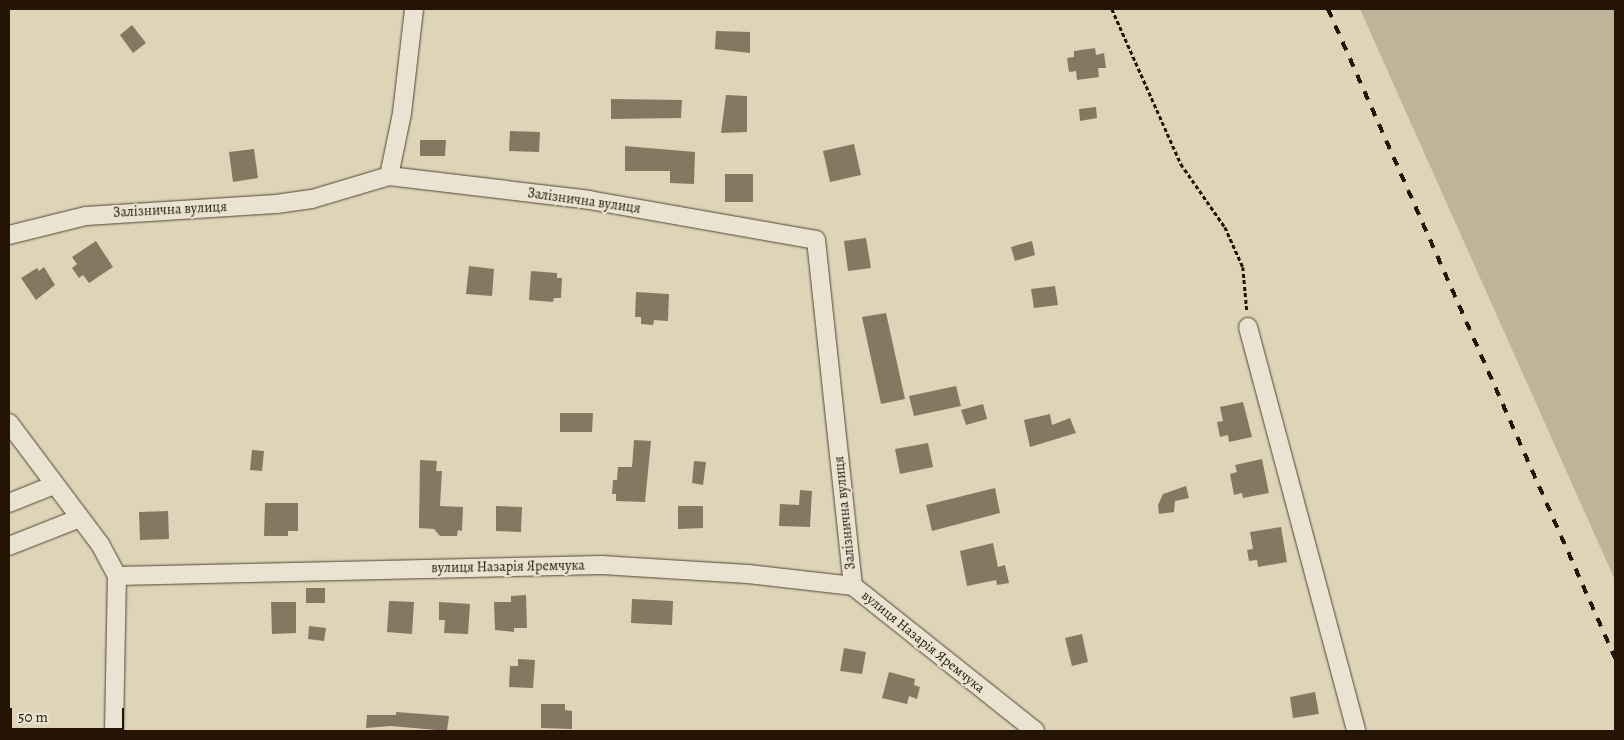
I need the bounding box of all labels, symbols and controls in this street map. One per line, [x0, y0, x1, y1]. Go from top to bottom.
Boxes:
street label: Залізнична вулиця [526, 185, 642, 217]
street label: Залізнична вулиця [113, 199, 227, 221]
street label: Залізнична вулиця [831, 455, 859, 571]
street label: вулиця Назарія Яремчука [431, 557, 585, 577]
street label: вулиця Назарія Яремчука [858, 587, 988, 697]
scale bar [12, 698, 126, 730]
text: 50 m [18, 707, 48, 727]

